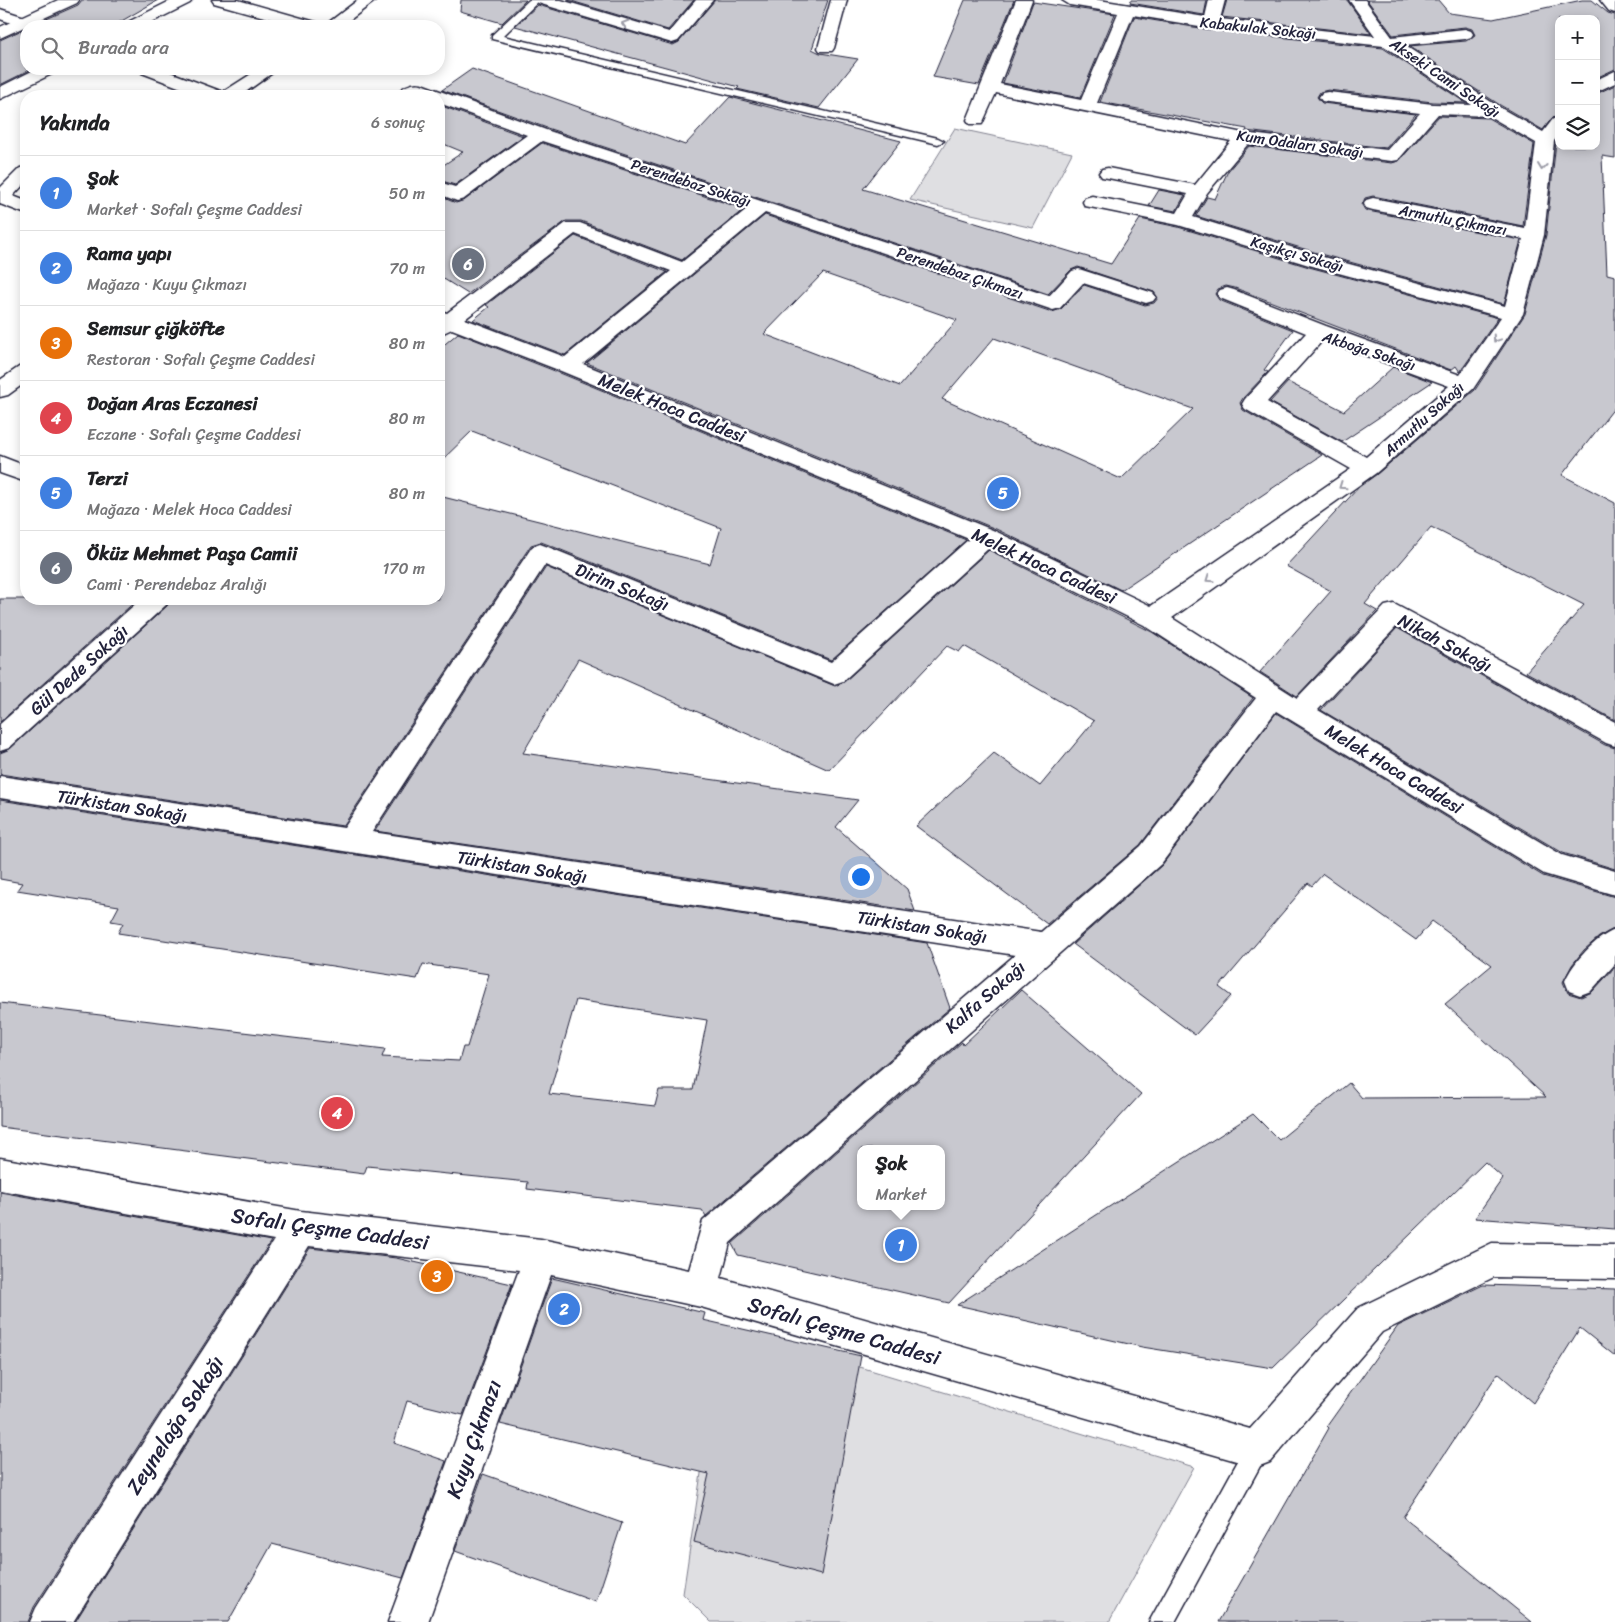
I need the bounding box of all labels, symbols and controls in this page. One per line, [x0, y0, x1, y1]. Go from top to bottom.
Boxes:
street label: Kabakulak Sokağı [1199, 9, 1317, 47]
map controls [1555, 15, 1600, 150]
button: + [1555, 15, 1600, 60]
search box [20, 20, 445, 75]
one-way arrow [622, 20, 630, 30]
text: Burada ara [78, 31, 169, 64]
street label: Akseki Cami Sokağı [1383, 31, 1506, 125]
icon: search [38, 34, 66, 62]
button: − [1555, 60, 1600, 105]
text: Yakında [40, 104, 110, 142]
button: layers [1555, 105, 1600, 150]
text: 6 sonuç [371, 108, 425, 137]
street label: Kum Odaları Sokağı [1235, 122, 1365, 166]
street label: Perendebaz Sokağı [628, 151, 754, 215]
text: Şok [87, 162, 119, 195]
one-way arrow [1537, 163, 1548, 171]
text: 1 [53, 179, 59, 208]
text: 50 m [389, 179, 425, 208]
text: Market · Sofalı Çeşme Caddesi [87, 195, 302, 224]
street label: Armutlu Çıkmazı [1396, 197, 1509, 243]
street label: Kaşıkçı Sokağı [1248, 228, 1346, 280]
text: Rama yapı [87, 237, 172, 270]
street label: Perendebaz Çıkmazı [893, 239, 1027, 307]
pin: 6 [452, 245, 484, 283]
text: 2 [51, 254, 61, 283]
text: 70 m [389, 254, 425, 283]
text: Mağaza · Kuyu Çıkmazı [87, 270, 247, 299]
text: Semsur çiğköfte [87, 312, 225, 345]
street label: Akboğa Sokağı [1318, 323, 1419, 378]
text: 3 [52, 329, 60, 358]
text: 80 m [389, 329, 425, 358]
one-way arrow [1493, 333, 1502, 342]
text: Restoran · Sofalı Çeşme Caddesi [87, 345, 315, 374]
street label: Melek Hoca Caddesi [593, 364, 752, 453]
street label: Armutlu Sokağı [1377, 375, 1471, 463]
text: Doğan Aras Eczanesi [87, 387, 258, 420]
text: 4 [51, 404, 61, 433]
text: 80 m [389, 404, 425, 433]
text: Eczane · Sofalı Çeşme Caddesi [87, 420, 301, 449]
text: Terzi [87, 462, 128, 495]
pin: 5 [987, 474, 1019, 512]
text: 5 [51, 479, 61, 508]
text: 80 m [389, 479, 425, 508]
one-way arrow [1338, 480, 1348, 489]
text: Mağaza · Melek Hoca Caddesi [87, 495, 292, 524]
street label: Melek Hoca Caddesi [966, 518, 1123, 614]
text: Öküz Mehmet Paşa Camii [87, 537, 297, 570]
text: 6 [51, 554, 61, 583]
text: 170 m [382, 554, 425, 583]
street label: Dirim Sokağı [570, 554, 674, 620]
text: Cami · Perendebaz Aralığı [87, 570, 267, 599]
one-way arrow [1205, 573, 1214, 582]
street label: Nikah Sokağı [1392, 605, 1498, 681]
street label: Gül Dede Sokağı [22, 616, 136, 724]
street label: Melek Hoca Caddesi [1319, 715, 1470, 824]
street label: Türkistan Sokağı [55, 780, 189, 832]
street label: Türkistan Sokağı [455, 841, 589, 893]
your location [848, 864, 874, 890]
street label: Türkistan Sokağı [855, 901, 989, 953]
street label: Kalfa Sokağı [937, 952, 1033, 1042]
pin: 4 [321, 1094, 353, 1132]
popup [857, 1145, 945, 1210]
text: Şok [876, 1147, 907, 1180]
text: Market [876, 1180, 926, 1209]
street label: Sofalı Çeşme Caddesi [229, 1196, 432, 1262]
pin: 1 [885, 1226, 917, 1264]
pin: 3 [421, 1257, 453, 1295]
street label: Sofalı Çeşme Caddesi [743, 1285, 946, 1377]
pin: 2 [548, 1290, 580, 1328]
street label: Zeynelağa Sokağı [115, 1347, 235, 1503]
street label: Kuyu Çıkmazı [435, 1374, 513, 1504]

